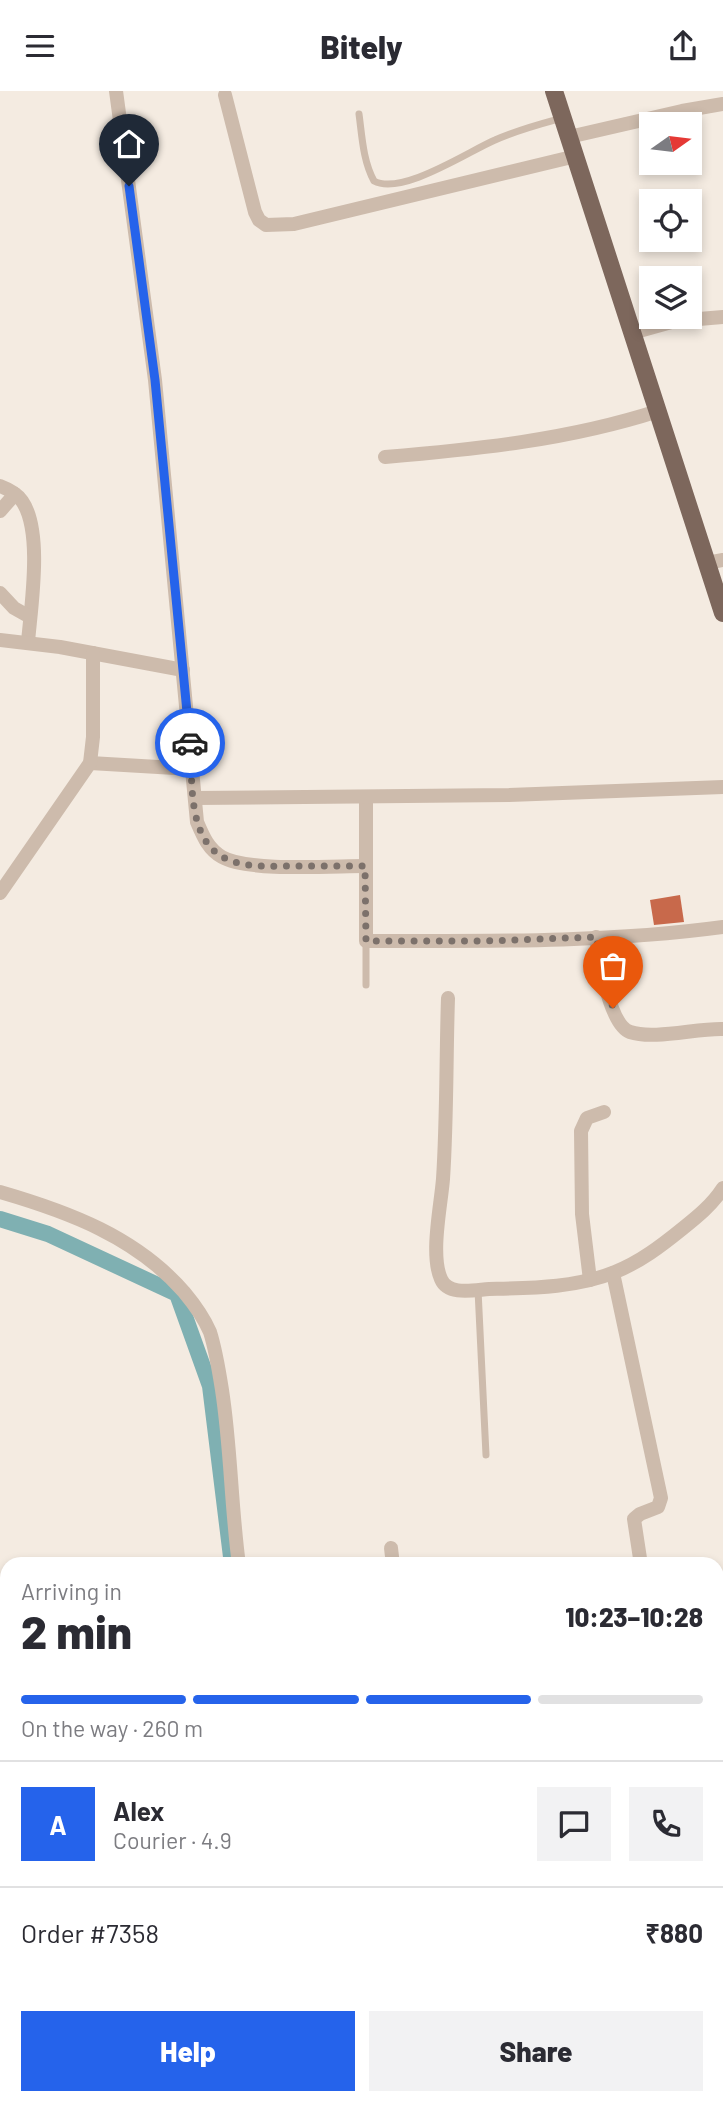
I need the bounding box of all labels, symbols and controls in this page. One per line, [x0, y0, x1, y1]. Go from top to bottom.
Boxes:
icon: menu [21, 27, 59, 65]
text: Bitely [320, 27, 403, 65]
icon: share [664, 27, 702, 65]
north arrow [639, 112, 702, 175]
map controls [639, 112, 702, 329]
pin [99, 114, 159, 186]
icon: home [110, 125, 148, 163]
button: locate [639, 189, 702, 252]
button: layers [639, 266, 702, 329]
courier [155, 708, 225, 778]
icon: car [171, 724, 209, 762]
pin [583, 936, 643, 1008]
icon: bag [594, 947, 632, 985]
text: Arriving in [21, 1577, 122, 1605]
text: 10:23–10:28 [565, 1601, 703, 1632]
text: 2 min [21, 1603, 132, 1658]
text: On the way · 260 m [21, 1714, 203, 1742]
button: chat [537, 1787, 611, 1861]
button: phone [629, 1787, 703, 1861]
text: Alex [113, 1795, 164, 1826]
text: A [49, 1809, 67, 1840]
text: Courier · 4.9 [113, 1826, 232, 1854]
text: Order #7358 [21, 1917, 159, 1948]
text: ₹880 [645, 1917, 703, 1948]
button: Help [21, 2011, 355, 2091]
button: Share [369, 2011, 703, 2091]

